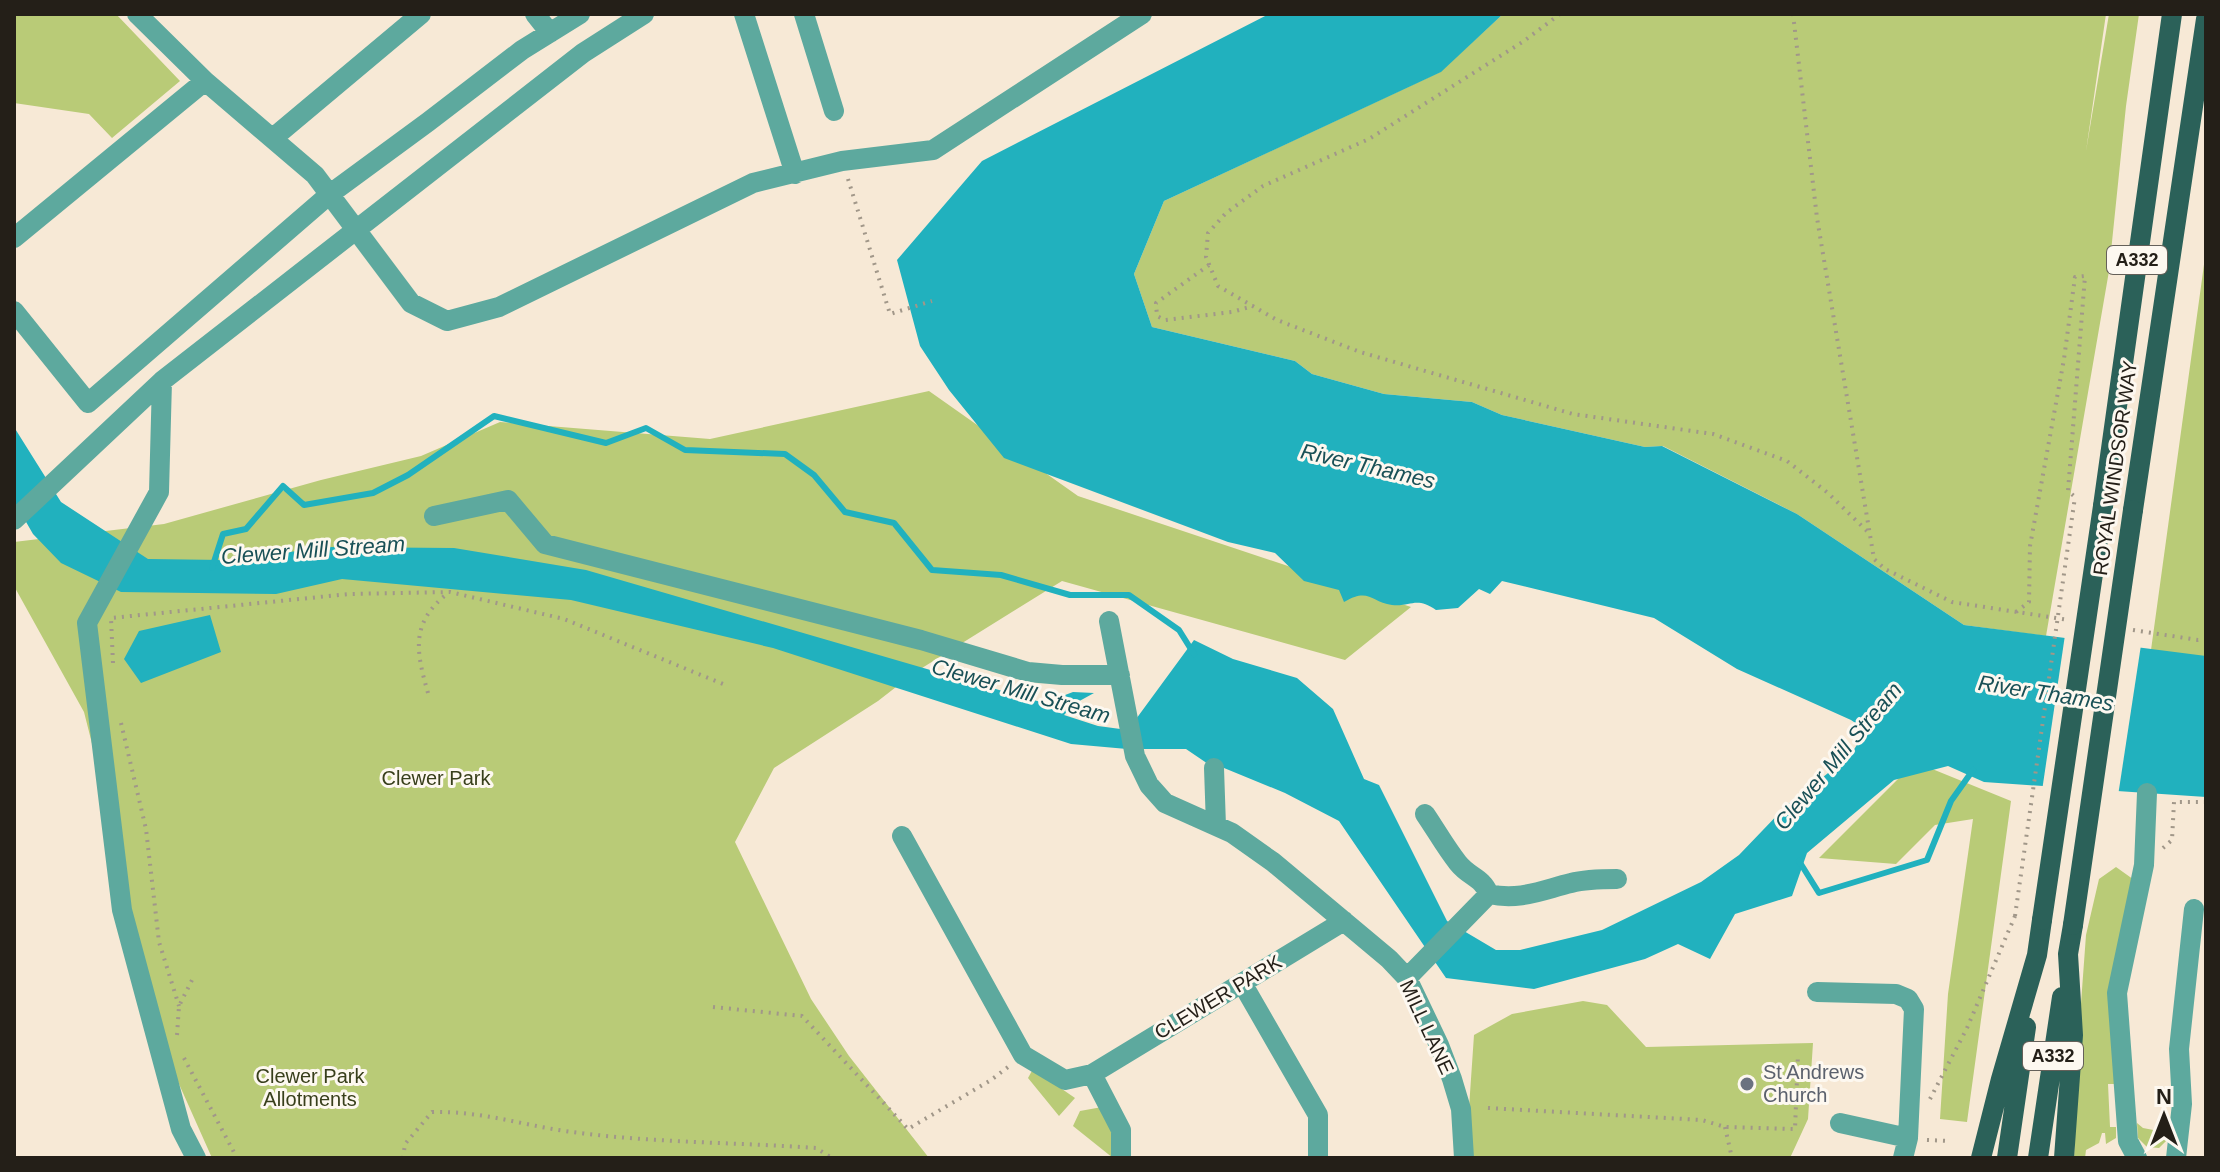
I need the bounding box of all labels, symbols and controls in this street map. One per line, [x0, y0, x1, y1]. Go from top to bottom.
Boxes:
road number: A332 [2107, 246, 2167, 274]
street label: ROYAL WINDSOR WAY [2089, 359, 2141, 577]
water label: River Thames [1298, 438, 1438, 494]
water label: Clewer Mill Stream [220, 531, 406, 569]
water label: Clewer Mill Stream [929, 654, 1113, 728]
water label: River Thames [1976, 670, 2116, 716]
water label: Clewer Mill Stream [1769, 677, 1907, 835]
park label: Clewer Park [382, 767, 491, 789]
street label: CLEWER PARK [1151, 950, 1286, 1044]
street label: MILL LANE [1396, 976, 1458, 1078]
road number: A332 [2023, 1042, 2083, 1070]
place label: St Andrews Church [1763, 1061, 1864, 1106]
park label: Clewer Park Allotments [256, 1065, 365, 1110]
marker: St Andrews Church [1738, 1075, 1756, 1093]
north arrow [2124, 1076, 2204, 1156]
text: N [2156, 1084, 2172, 1109]

